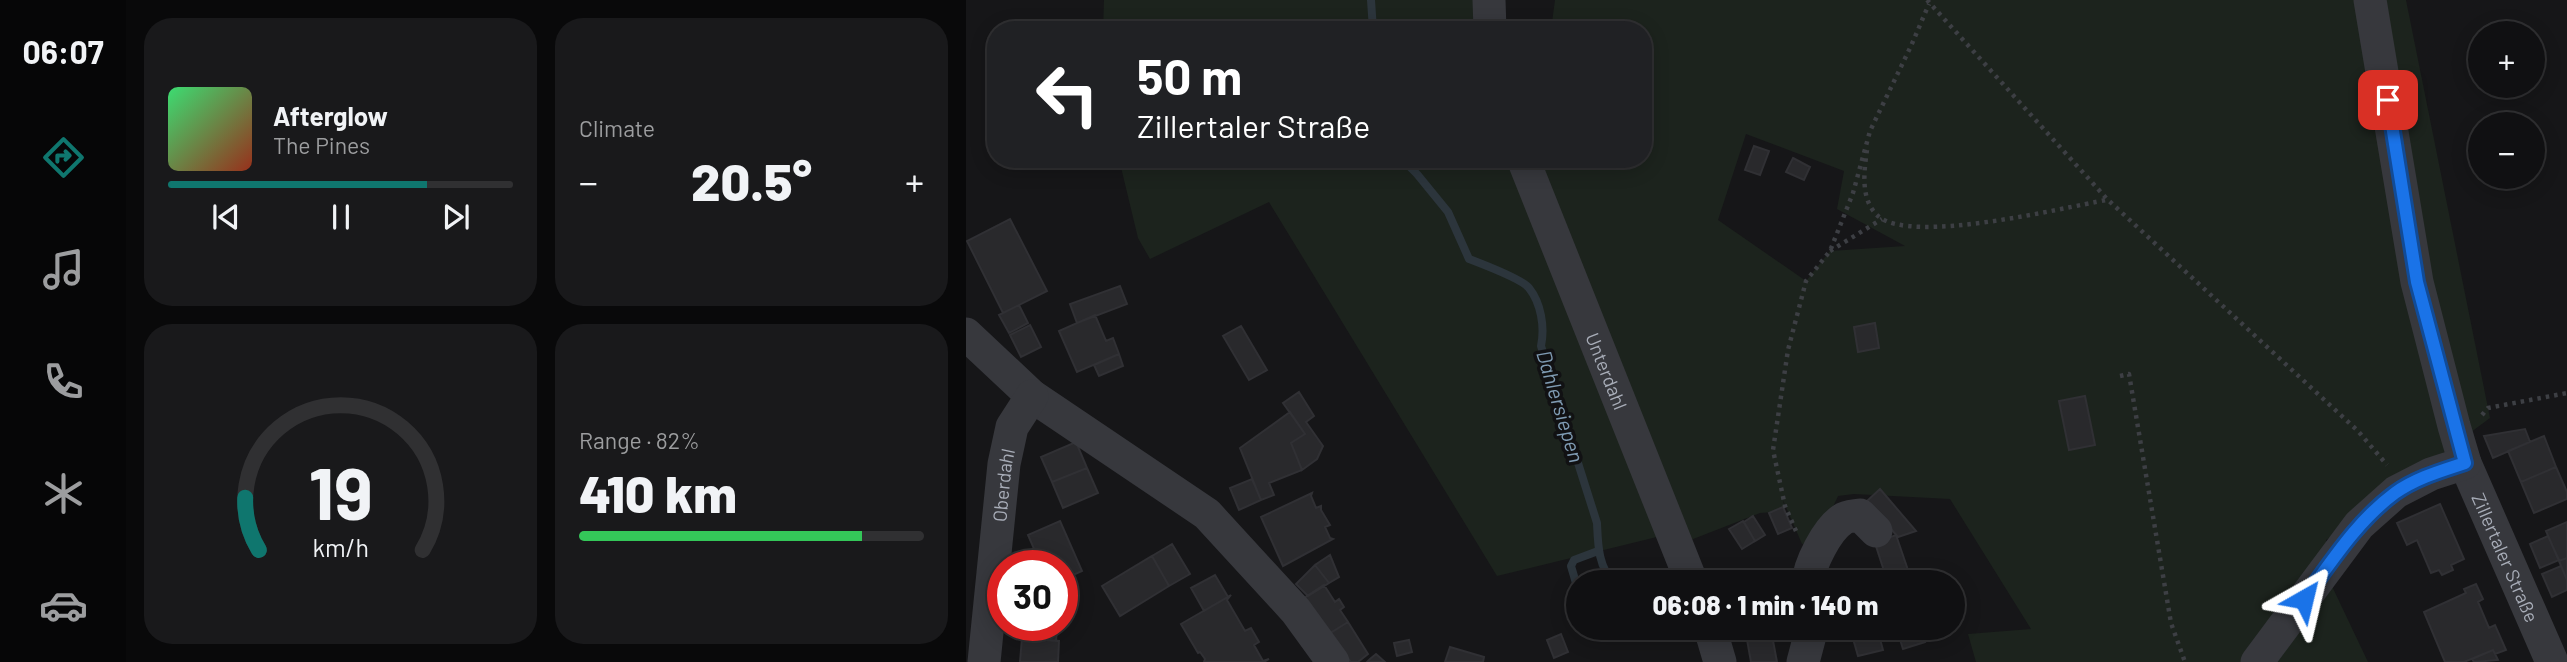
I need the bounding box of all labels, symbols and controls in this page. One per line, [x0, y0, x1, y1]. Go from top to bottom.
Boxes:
map controls [2468, 21, 2545, 189]
button: + [2468, 21, 2545, 98]
text: 06:07 [22, 32, 104, 70]
text: 50 m [1137, 46, 1242, 105]
icon: left [1022, 49, 1113, 140]
pin [2358, 70, 2418, 130]
icon: arrive [2369, 81, 2407, 119]
text: Afterglow [273, 100, 388, 131]
text: Zillertaler Straße [1137, 106, 1370, 144]
button: − [2468, 112, 2545, 189]
text: Climate [579, 114, 655, 142]
text: The Pines [273, 131, 370, 159]
icon: directions [39, 133, 88, 182]
text: 20.5° [691, 149, 812, 211]
text: − [579, 158, 598, 204]
text: + [905, 158, 924, 204]
icon: previous [207, 198, 245, 236]
icon: pause [322, 198, 360, 236]
icon: next [437, 198, 475, 236]
icon: music [39, 245, 88, 294]
street label: Unterdahl [1582, 329, 1633, 413]
water label: Dahlersiepen [1532, 347, 1590, 465]
icon: phone [39, 357, 88, 406]
text: Range · 82% [579, 426, 700, 454]
street label: Oberdahl [987, 446, 1019, 523]
text: 19 [308, 447, 373, 535]
text: 410 km [579, 461, 737, 523]
icon: climate [39, 469, 88, 518]
street label: Zillertaler Straße [2468, 489, 2544, 625]
text: km/h [312, 532, 369, 562]
speed limit sign: 30 [987, 550, 1078, 641]
position arrow [2267, 562, 2341, 636]
icon: car [39, 581, 88, 630]
text: 06:08 · 1 min · 140 m [1653, 589, 1878, 620]

